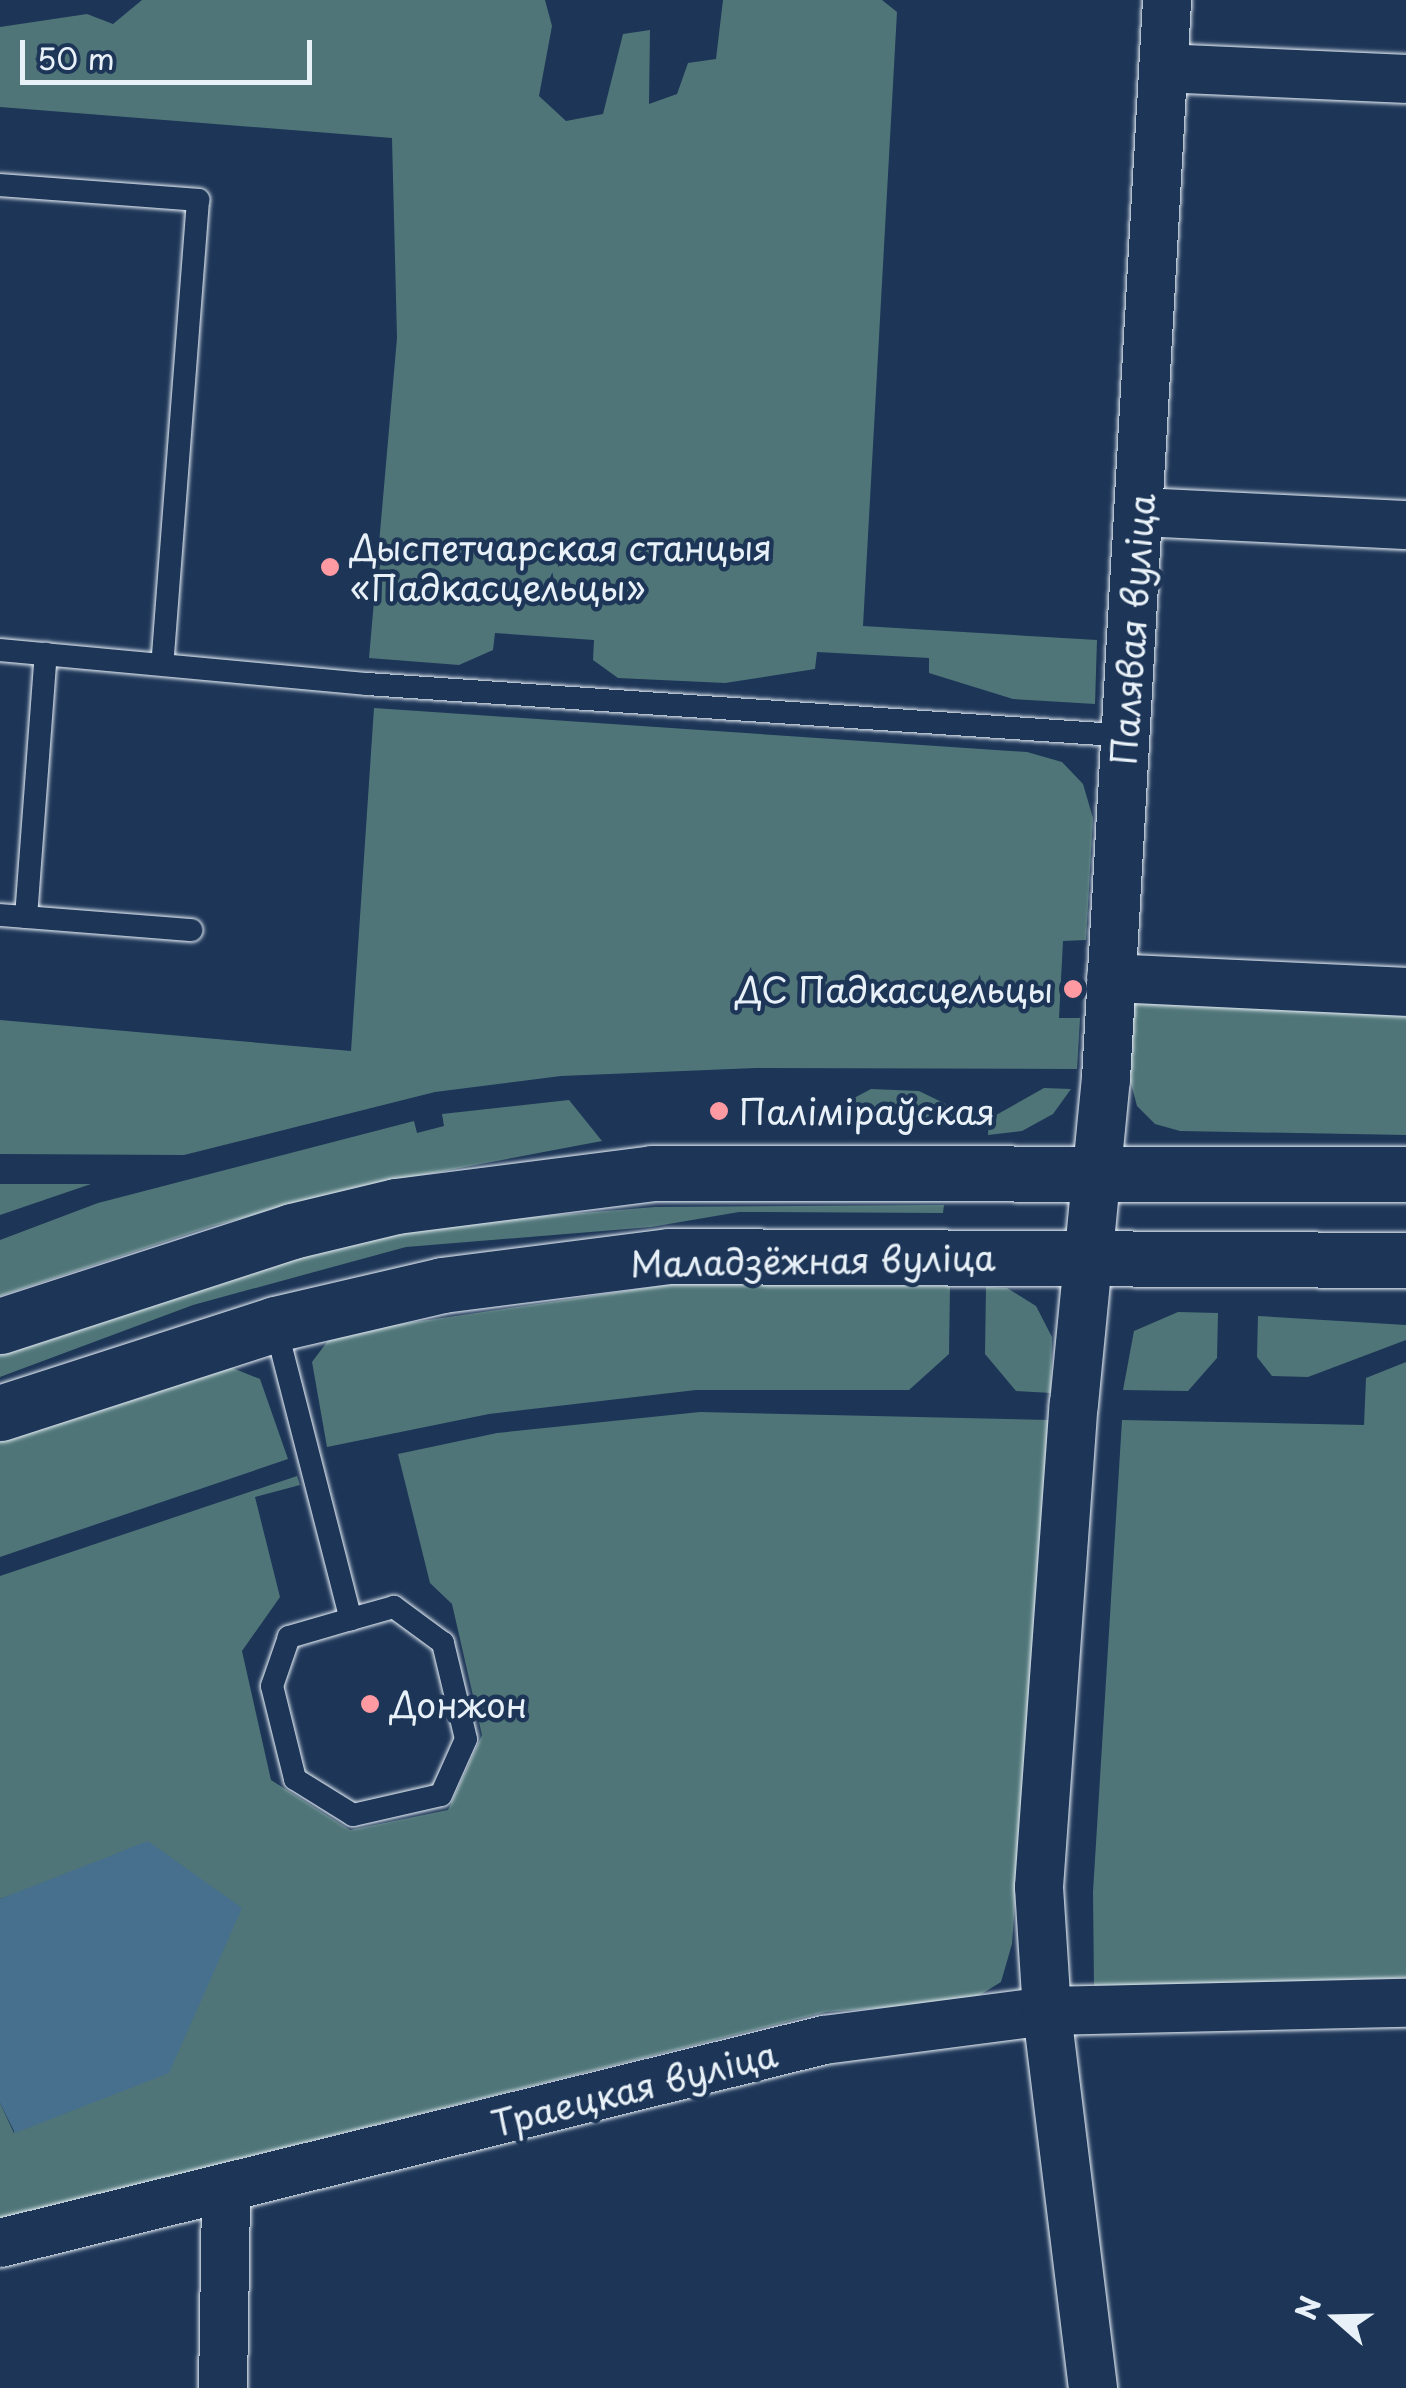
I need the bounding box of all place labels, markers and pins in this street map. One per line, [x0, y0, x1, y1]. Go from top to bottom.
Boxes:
place label: Дыспетчарская станцыя «Падкасцельцы» [350, 526, 772, 608]
marker: Дыспетчарская станцыя «Падкасцельцы» [319, 556, 341, 578]
place label: ДС Падкасцельцы [734, 968, 1053, 1010]
marker: ДС Падкасцельцы [1062, 978, 1084, 1000]
place label: Паліміраўская [739, 1090, 995, 1132]
marker: Паліміраўская [708, 1100, 730, 1122]
place label: Донжон [390, 1683, 527, 1725]
marker: Донжон [359, 1693, 381, 1715]

